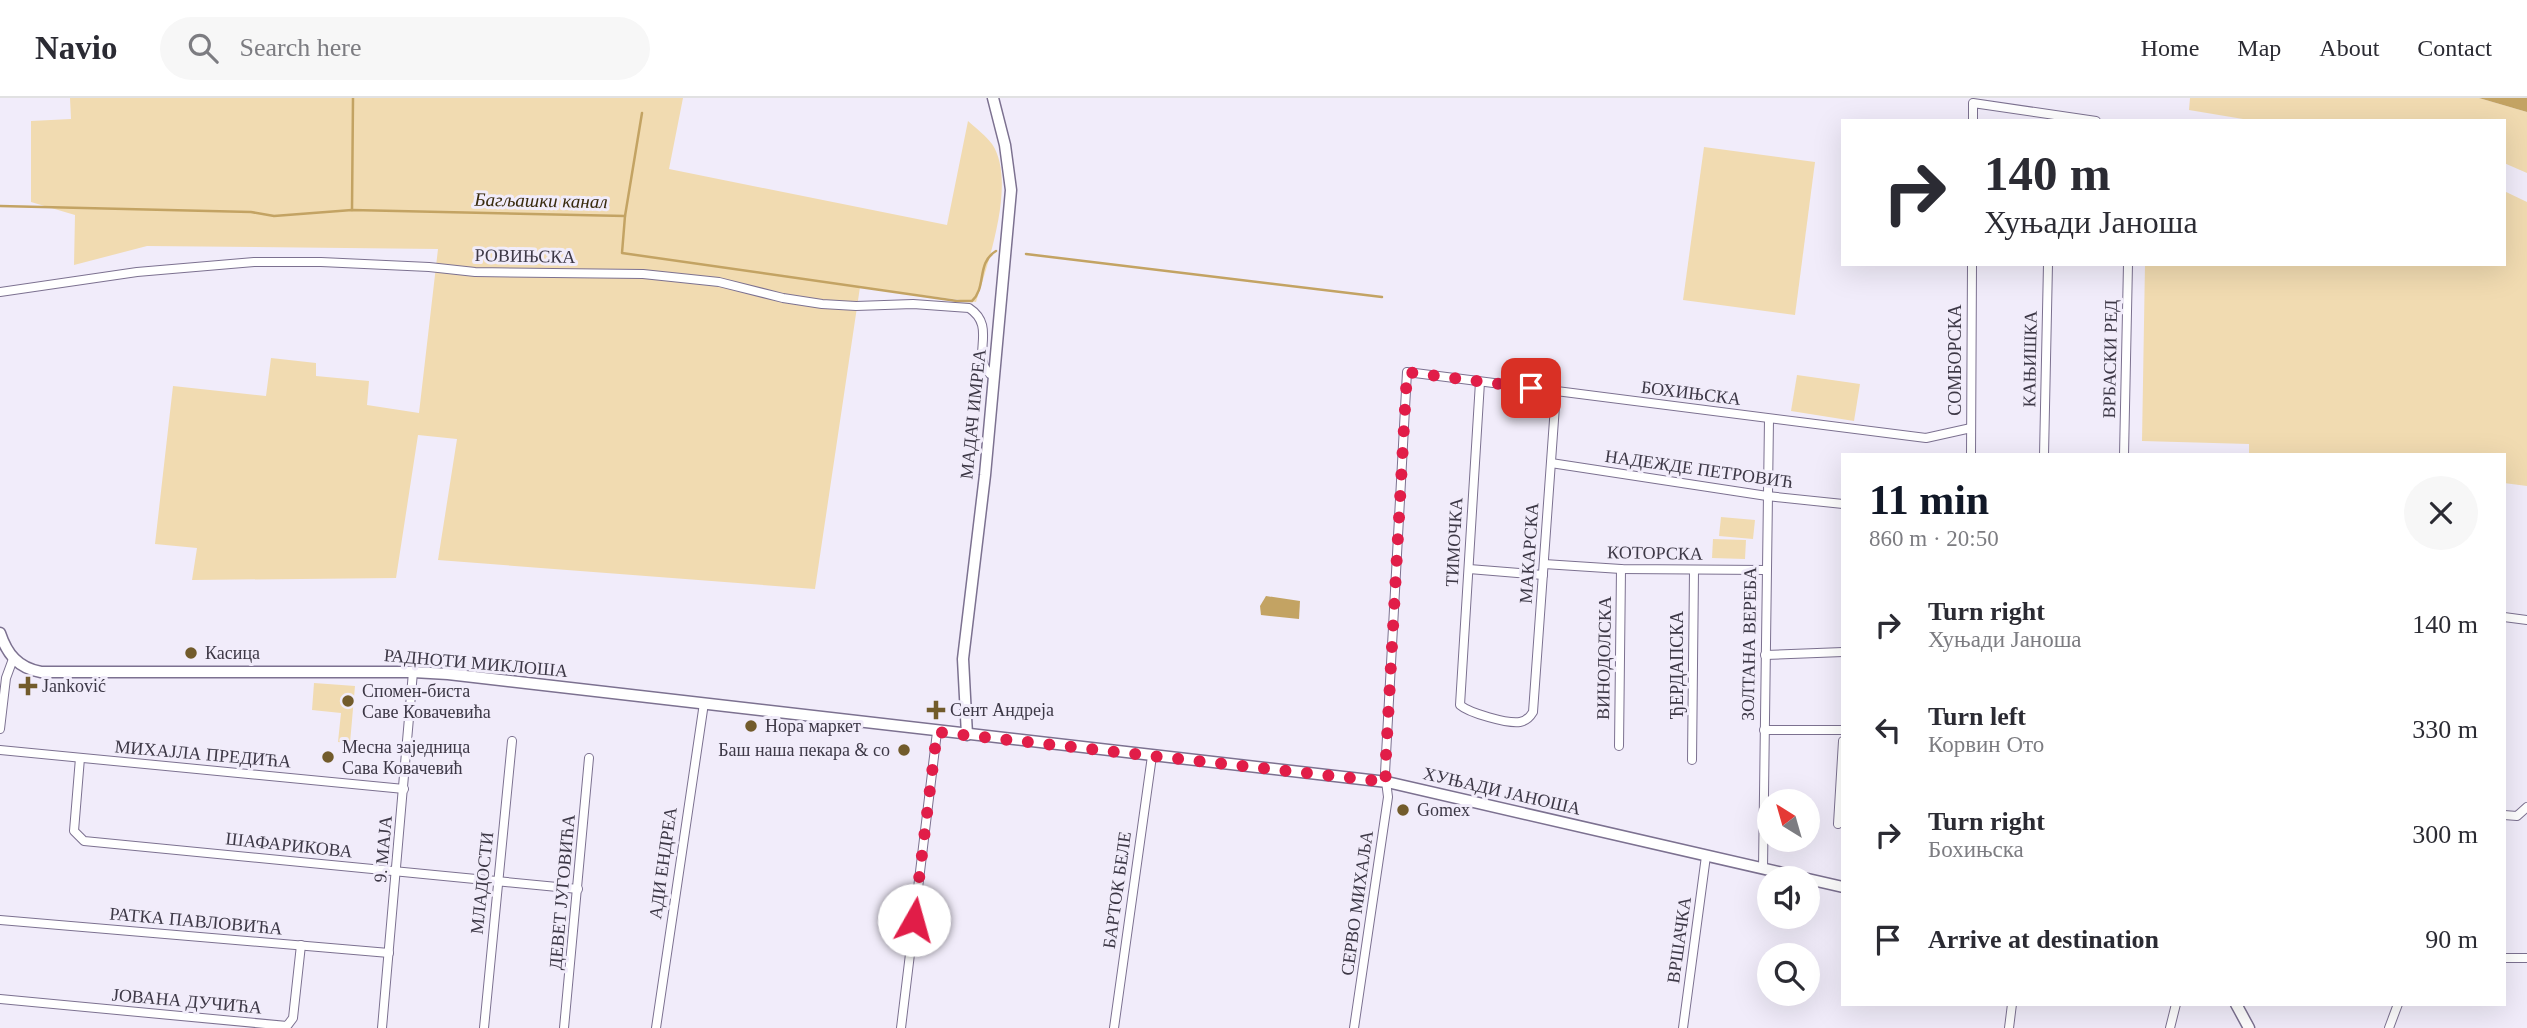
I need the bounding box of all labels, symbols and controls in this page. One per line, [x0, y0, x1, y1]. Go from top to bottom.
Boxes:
search box [160, 17, 650, 80]
icon: search [184, 29, 222, 67]
text: Navio [35, 30, 118, 66]
text: Search here [240, 33, 361, 62]
text: Home [2141, 35, 2199, 61]
text: Map [2237, 35, 2281, 61]
text: About [2319, 35, 2379, 61]
text: Contact [2417, 35, 2492, 61]
text: 140 m [1984, 146, 2111, 201]
icon: right [1869, 147, 1960, 238]
water label: Багљашки канал [473, 189, 608, 212]
text: Хуњади Јаноша [1984, 204, 2198, 240]
street label: РОВИЊСКА [474, 245, 576, 267]
street label: ВРБАСКИ РЕД [2099, 299, 2121, 419]
street label: СОМБОРСКА [1945, 304, 1965, 416]
street label: КАЊИШКА [2019, 310, 2041, 408]
street label: МАДАЧ ИМРЕА [956, 348, 990, 480]
pin [1501, 358, 1561, 418]
icon: arrive [1512, 369, 1550, 407]
street label: БОХИЊСКА [1640, 377, 1742, 409]
street label: НАДЕЖДЕ ПЕТРОВИЋ [1604, 446, 1795, 492]
button: close [2404, 476, 2478, 550]
text: 11 min [1869, 477, 1989, 523]
street label: ТИМОЧКА [1442, 497, 1466, 587]
street label: МАКАРСКА [1515, 502, 1543, 604]
text: 860 m · 20:50 [1869, 526, 1999, 551]
street label: КОТОРСКА [1607, 542, 1703, 564]
street label: ЗОЛТАНА ВЕРЕБА [1738, 567, 1760, 721]
street label: ВИНОДОЛСКА [1593, 596, 1615, 720]
text: Turn right [1928, 597, 2045, 626]
icon: right [1869, 606, 1907, 644]
text: 140 m [2412, 610, 2478, 639]
street label: ЂЕРДАПСКА [1667, 611, 1687, 719]
text: Хуњади Јаноша [1928, 627, 2082, 652]
place label: Касица [205, 643, 260, 663]
marker: Касица [183, 645, 199, 661]
street label: РАДНОТИ МИКЛОША [383, 645, 569, 681]
place label: Janković [42, 676, 106, 696]
marker: Janković [20, 678, 36, 694]
place label: Спомен-биста Саве Ковачевића [362, 681, 491, 722]
marker: Спомен-биста Саве Ковачевића [340, 693, 356, 709]
place label: Сент Андреја [950, 700, 1054, 720]
marker: Сент Андреја [928, 702, 944, 718]
text: Turn left [1928, 702, 2026, 731]
icon: left [1869, 711, 1907, 749]
text: 330 m [2412, 715, 2478, 744]
place label: Нора маркет [765, 716, 861, 736]
marker: Нора маркет [743, 718, 759, 734]
text: Корвин Ото [1928, 732, 2044, 757]
street label: МИХАЈЛА ПРЕДИЋА [114, 736, 292, 772]
place label: Месна заједница Сава Ковачевић [342, 737, 470, 778]
place label: Баш наша пекара & co [718, 740, 890, 760]
marker: Баш наша пекара & co [896, 742, 912, 758]
marker: Месна заједница Сава Ковачевић [320, 749, 336, 765]
street label: ХУЊАДИ ЈАНОША [1421, 763, 1583, 819]
north arrow [1757, 789, 1820, 852]
map controls [1757, 789, 1820, 1006]
place label: Gomex [1417, 800, 1470, 820]
marker: Gomex [1395, 802, 1411, 818]
street label: АДИ ЕНДРЕА [645, 806, 681, 920]
text: Turn right [1928, 807, 2045, 836]
street label: ДЕВЕТ ЈУГОВИЋА [545, 814, 579, 970]
street label: 9. МАЈА [370, 815, 396, 883]
icon: right [1869, 816, 1907, 854]
text: 300 m [2412, 820, 2478, 849]
street label: ШАФАРИКОВА [225, 828, 353, 862]
street label: СЕРВО МИХАЉА [1337, 829, 1377, 977]
street label: БАРТОК БЕЛЕ [1099, 830, 1135, 950]
street label: МЛАДОСТИ [467, 831, 497, 935]
text: Бохињска [1928, 837, 2024, 862]
button: sound [1757, 866, 1820, 929]
position arrow [877, 883, 951, 957]
street label: ВРШАЧКА [1663, 895, 1695, 985]
street label: РАТКА ПАВЛОВИЋА [109, 903, 283, 939]
icon: arrive [1869, 921, 1907, 959]
text: Arrive at destination [1928, 925, 2159, 954]
text: 90 m [2425, 925, 2478, 954]
button: search [1757, 943, 1820, 1006]
street label: ЈОВАНА ДУЧИЋА [111, 984, 263, 1018]

